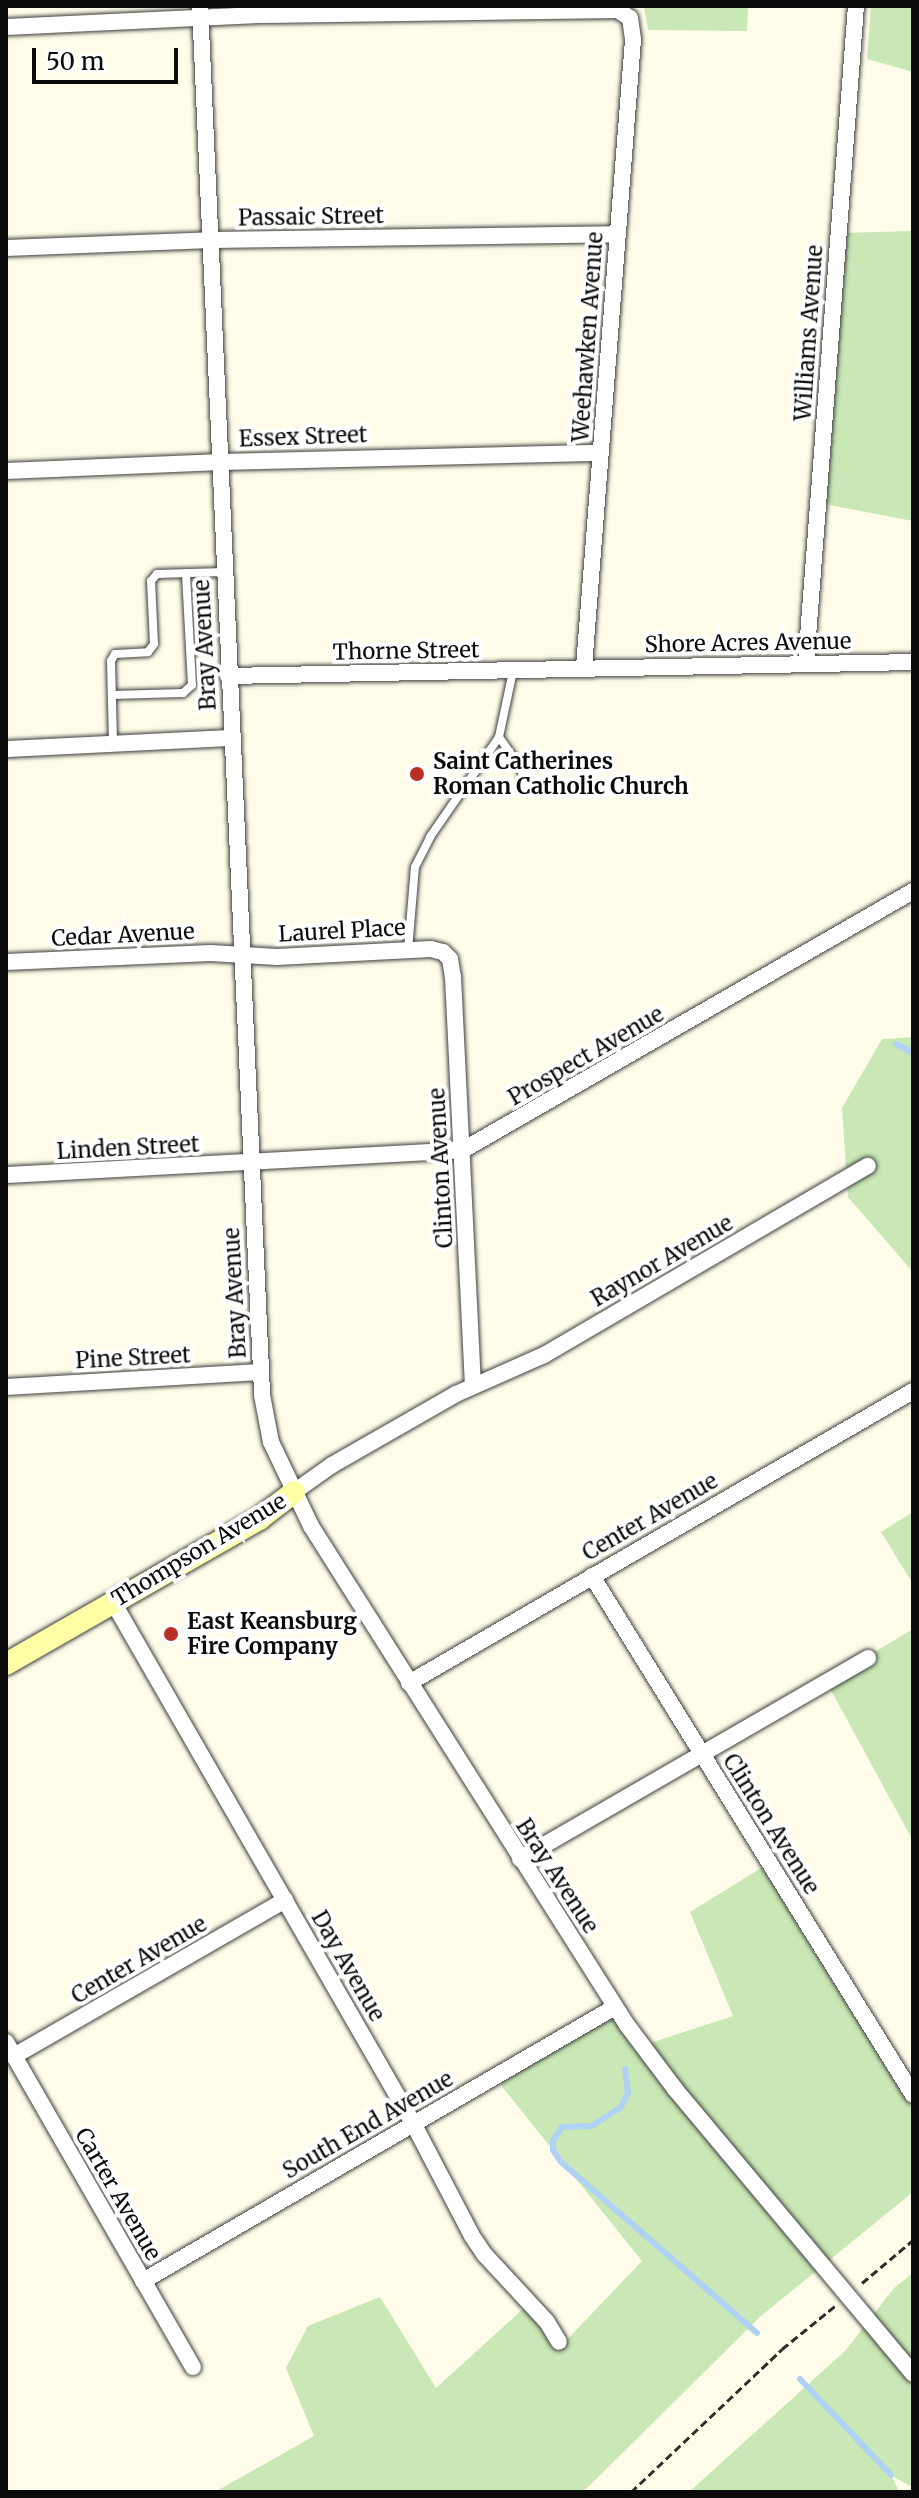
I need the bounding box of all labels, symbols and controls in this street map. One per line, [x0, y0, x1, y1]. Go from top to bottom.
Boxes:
scale bar [36, 32, 182, 82]
text: 50 m [46, 46, 105, 77]
street label: Passaic Street [238, 203, 384, 231]
street label: Weehawken Avenue [567, 231, 609, 443]
street label: Williams Avenue [790, 244, 828, 422]
street label: Essex Street [238, 422, 368, 452]
street label: Bray Avenue [188, 579, 222, 711]
street label: Shore Acres Avenue [644, 628, 852, 658]
street label: Thorne Street [332, 637, 480, 665]
place label: Saint Catherines Roman Catholic Church [433, 748, 689, 800]
marker: Saint Catherines Roman Catholic Church [408, 765, 426, 783]
street label: Laurel Place [278, 914, 406, 948]
street label: Cedar Avenue [51, 918, 195, 952]
street label: Prospect Avenue [504, 1001, 668, 1111]
street label: Clinton Avenue [424, 1087, 458, 1249]
street label: Linden Street [56, 1131, 200, 1165]
street label: Raynor Avenue [586, 1210, 738, 1312]
street label: Bray Avenue [218, 1227, 252, 1359]
street label: Pine Street [75, 1342, 191, 1374]
street label: Center Avenue [578, 1468, 722, 1566]
street label: Thompson Avenue [107, 1488, 291, 1612]
place label: East Keansburg Fire Company [187, 1608, 357, 1660]
marker: East Keansburg Fire Company [162, 1625, 180, 1643]
street label: Clinton Avenue [717, 1749, 825, 1899]
street label: Bray Avenue [510, 1814, 604, 1938]
street label: Day Avenue [306, 1906, 390, 2026]
street label: Center Avenue [67, 1911, 211, 2009]
street label: South End Avenue [278, 2066, 458, 2184]
street label: Carter Avenue [70, 2123, 166, 2265]

